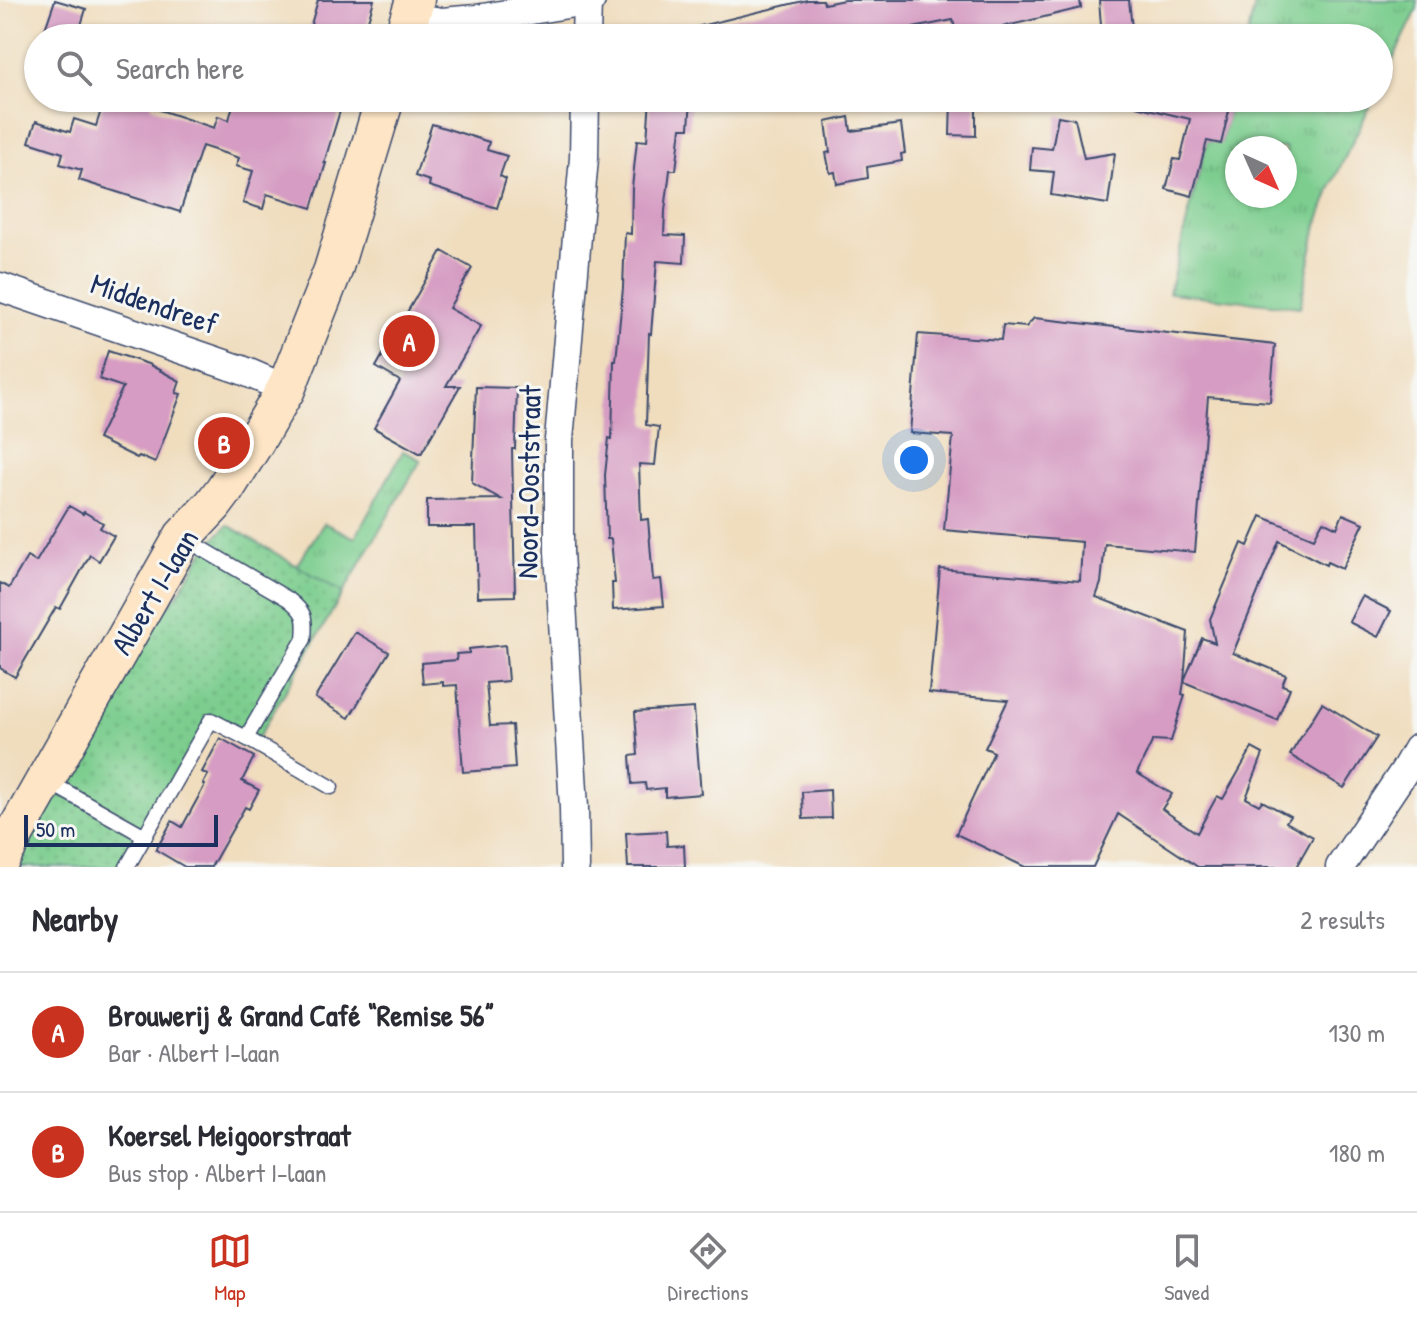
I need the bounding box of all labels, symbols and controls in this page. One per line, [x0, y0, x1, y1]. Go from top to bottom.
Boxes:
search box [24, 24, 1393, 112]
icon: search [52, 46, 96, 90]
text: Search here [116, 48, 244, 88]
north arrow [1225, 136, 1297, 208]
street label: Middendreef [86, 263, 223, 343]
pin: A [383, 311, 435, 371]
street label: Noord-Ooststraat [506, 384, 550, 579]
pin: B [198, 413, 250, 473]
your location [894, 440, 934, 480]
street label: Albert I-laan [101, 521, 207, 662]
scale bar [24, 811, 218, 847]
text: 50 m [36, 814, 75, 844]
text: Nearby [32, 896, 118, 942]
text: 2 results [1300, 902, 1385, 937]
text: Brouwerij & Grand Café “Remise 56” [108, 995, 494, 1035]
text: A [52, 1015, 64, 1050]
text: 130 m [1329, 1015, 1385, 1050]
text: Bar · Albert I-laan [108, 1035, 280, 1070]
text: Koersel Meigoorstraat [108, 1115, 351, 1155]
text: B [51, 1135, 65, 1170]
text: 180 m [1329, 1135, 1385, 1170]
text: Bus stop · Albert I-laan [108, 1155, 327, 1190]
tab: Map [208, 1229, 252, 1307]
tab: Directions [668, 1229, 749, 1307]
tab: Saved [1164, 1229, 1209, 1307]

